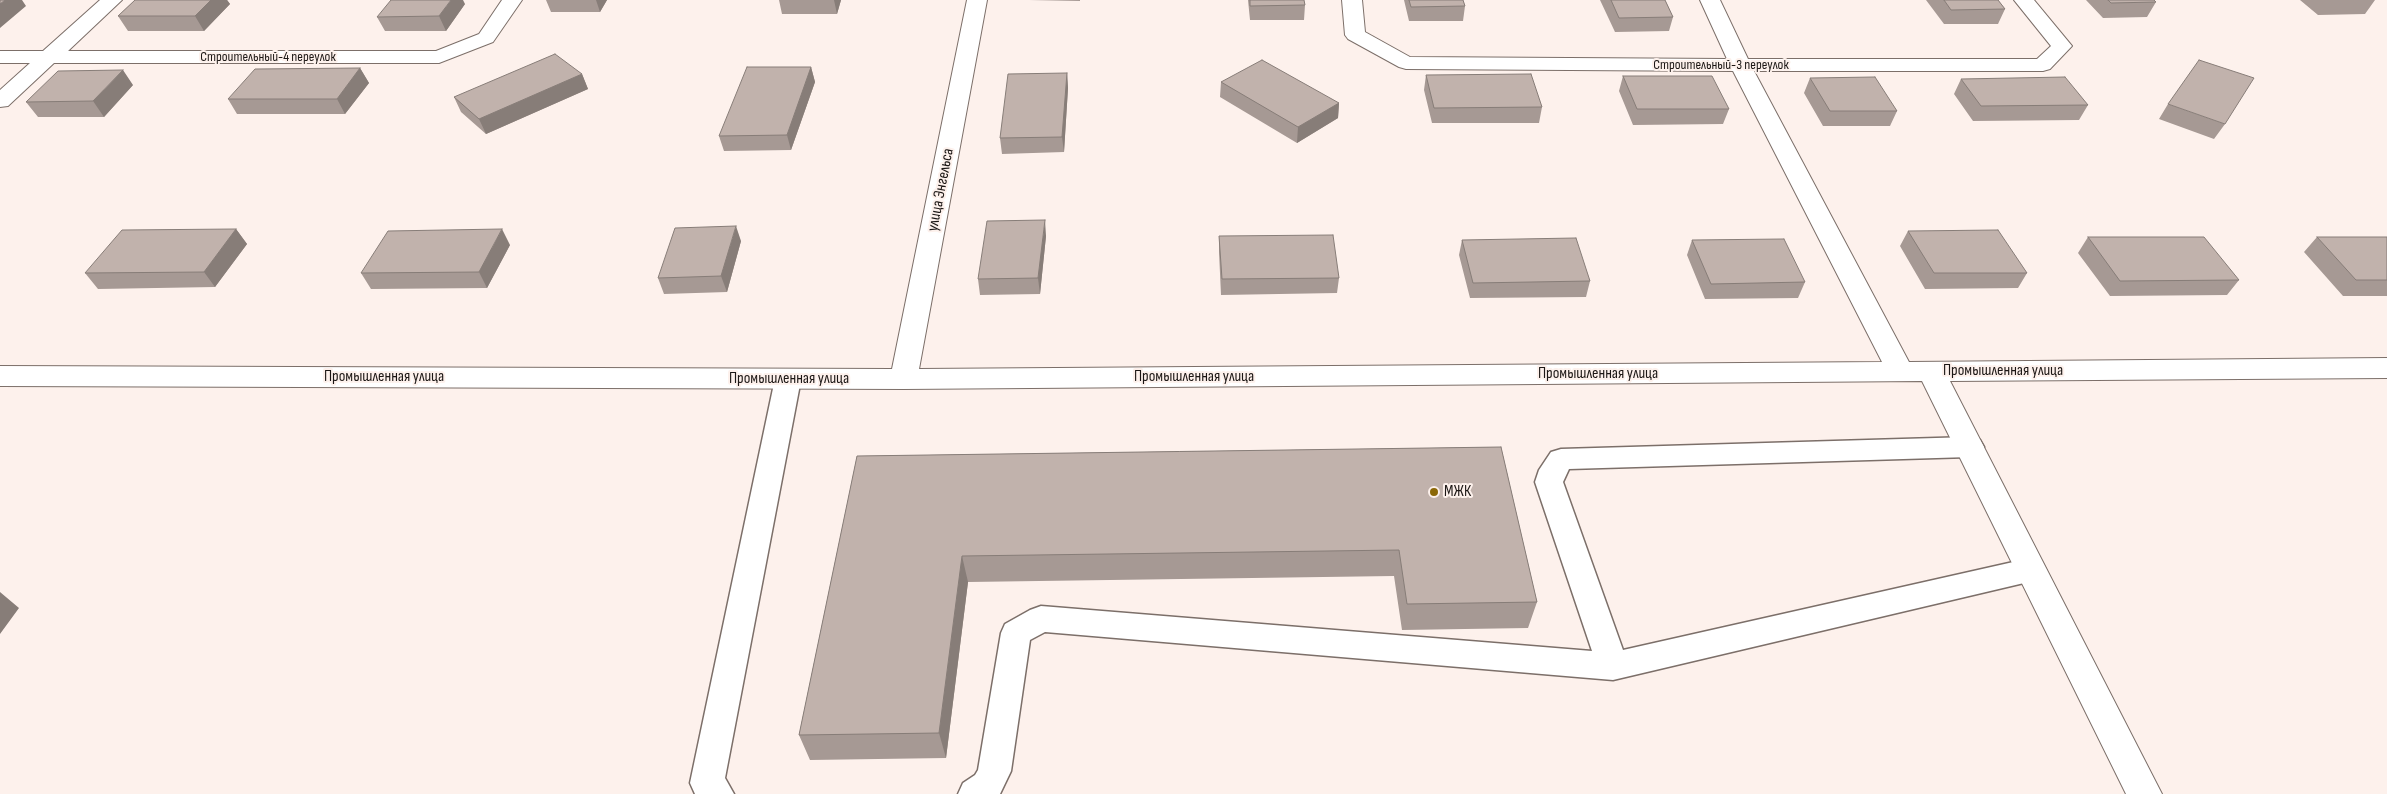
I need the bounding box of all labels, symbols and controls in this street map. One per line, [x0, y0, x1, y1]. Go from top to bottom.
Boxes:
street label: Строительный-4 переулок [200, 49, 336, 65]
street label: Строительный-3 переулок [1653, 57, 1789, 73]
street label: улица Энгельса [924, 147, 958, 233]
street label: Промышленная улица [1943, 361, 2063, 381]
street label: Промышленная улица [1538, 364, 1658, 384]
street label: Промышленная улица [324, 367, 444, 387]
street label: Промышленная улица [1134, 367, 1254, 387]
street label: Промышленная улица [729, 369, 849, 389]
place label: МЖК [1444, 482, 1471, 502]
marker: МЖК [1428, 486, 1440, 498]

